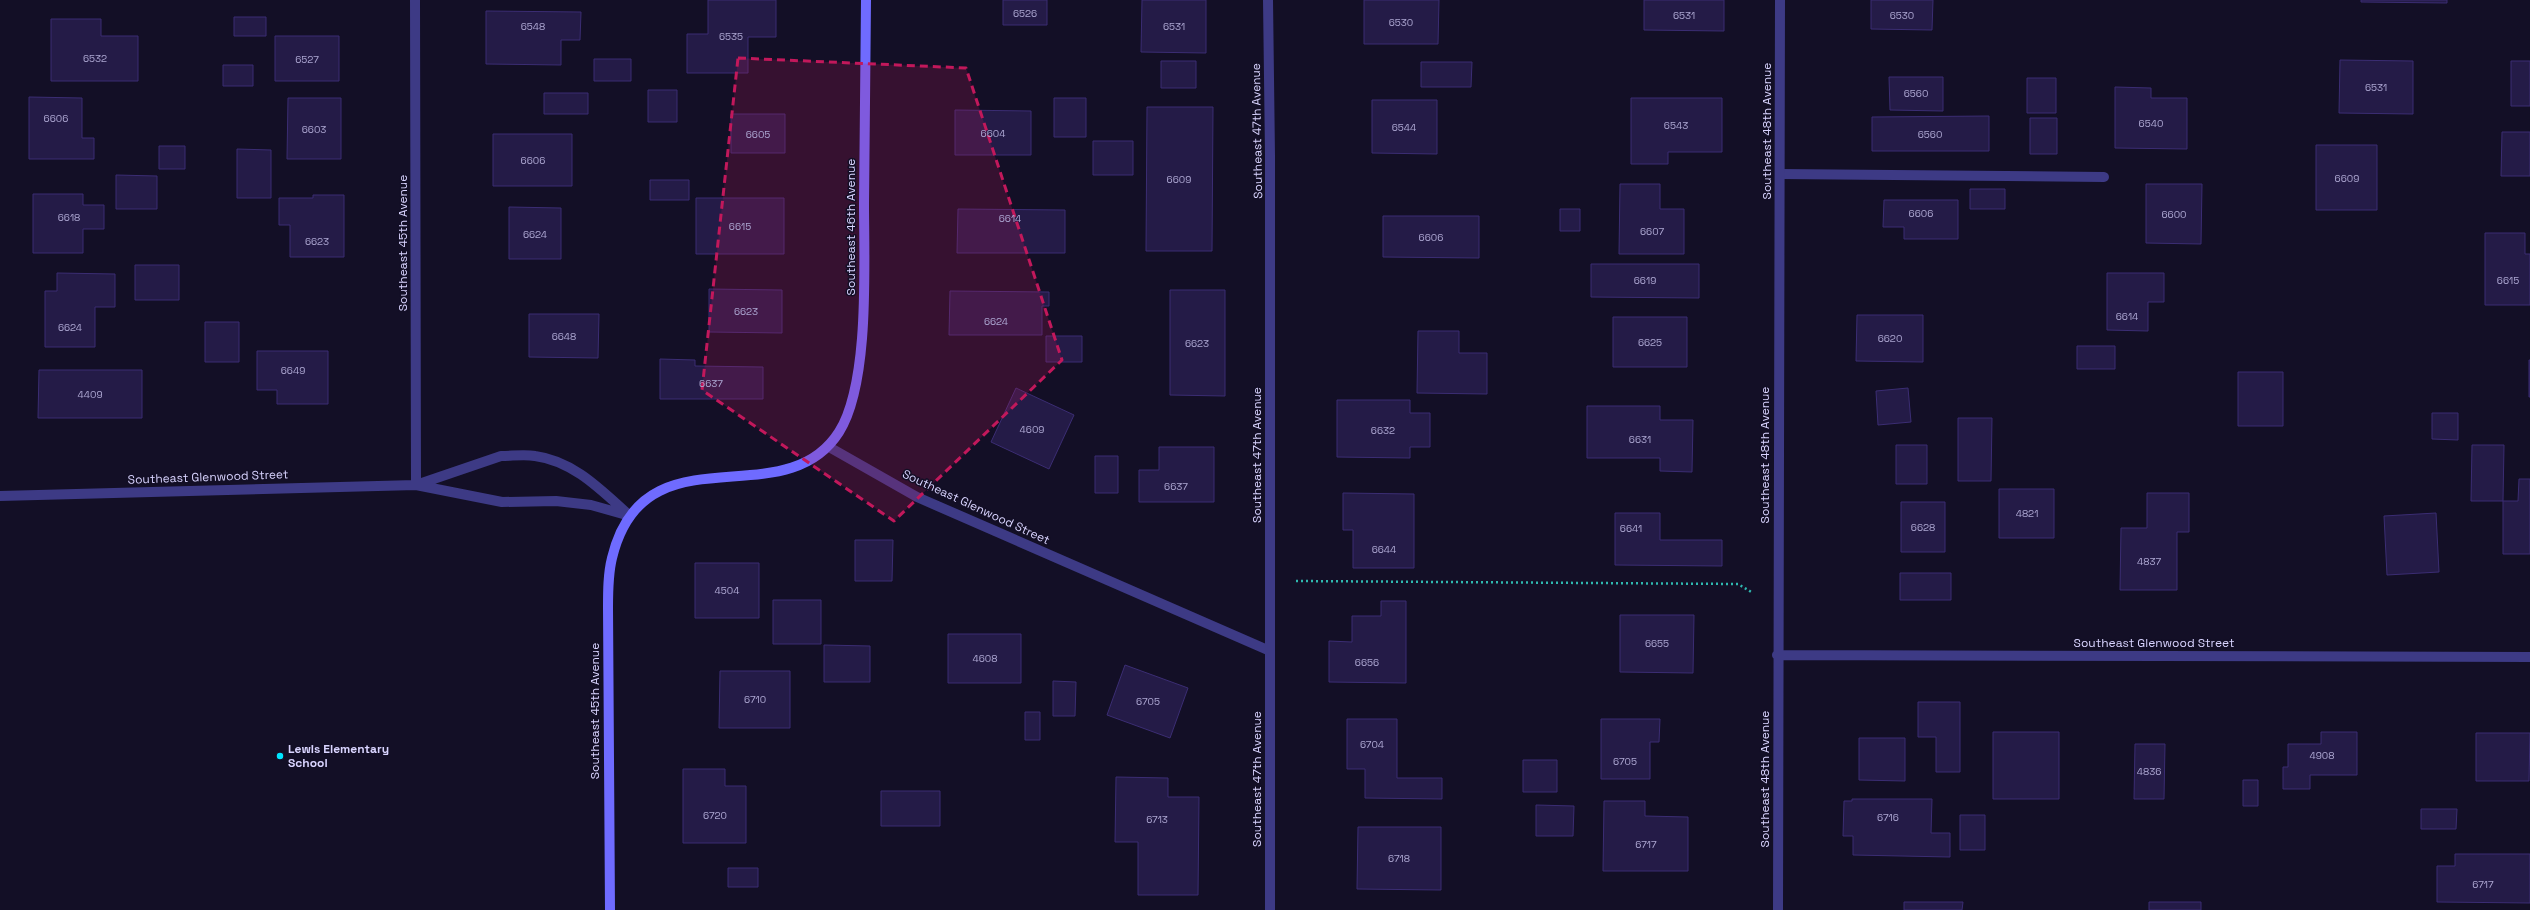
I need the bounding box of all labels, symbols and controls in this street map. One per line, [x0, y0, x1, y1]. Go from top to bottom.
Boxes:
house number: 6526 [1013, 7, 1037, 20]
house number: 6531 [1673, 9, 1695, 22]
house number: 6530 [1890, 9, 1914, 22]
house number: 6530 [1389, 16, 1413, 29]
house number: 6548 [521, 20, 545, 33]
house number: 6531 [1163, 20, 1185, 33]
house number: 6535 [719, 30, 743, 43]
house number: 6532 [83, 52, 107, 65]
house number: 6527 [295, 53, 319, 66]
street label: Southeast 47th Avenue [1248, 63, 1266, 199]
street label: Southeast 48th Avenue [1759, 63, 1775, 199]
house number: 6531 [2365, 81, 2387, 94]
house number: 6560 [1904, 87, 1928, 100]
house number: 6606 [44, 112, 68, 125]
house number: 6540 [2139, 117, 2163, 130]
house number: 6543 [1664, 119, 1688, 132]
house number: 6544 [1392, 121, 1416, 134]
house number: 6603 [302, 123, 326, 136]
house number: 6604 [981, 127, 1005, 140]
house number: 6605 [746, 128, 770, 141]
house number: 6560 [1918, 128, 1942, 141]
house number: 6606 [521, 154, 545, 167]
street label: Southeast 46th Avenue [843, 159, 859, 295]
house number: 6609 [2335, 172, 2359, 185]
house number: 6609 [1167, 173, 1191, 186]
street label: Southeast 45th Avenue [395, 175, 411, 311]
house number: 6606 [1909, 207, 1933, 220]
house number: 6600 [2161, 208, 2187, 221]
house number: 6618 [58, 211, 80, 224]
house number: 6614 [999, 212, 1021, 225]
house number: 6615 [729, 220, 751, 233]
house number: 6607 [1640, 225, 1664, 238]
house number: 6624 [523, 228, 547, 241]
house number: 6606 [1419, 231, 1443, 244]
house number: 6623 [305, 235, 329, 248]
house number: 6619 [1634, 274, 1656, 287]
house number: 6615 [2497, 274, 2519, 287]
house number: 6623 [734, 305, 758, 318]
house number: 6614 [2116, 310, 2138, 323]
house number: 6624 [984, 315, 1008, 328]
house number: 6624 [58, 321, 82, 334]
house number: 6648 [552, 330, 576, 343]
house number: 6620 [1878, 332, 1902, 345]
house number: 6625 [1638, 336, 1662, 349]
house number: 6623 [1185, 337, 1209, 350]
house number: 6649 [281, 364, 305, 377]
house number: 6637 [699, 377, 723, 390]
street label: Southeast 47th Avenue [1249, 387, 1265, 523]
street label: Southeast 48th Avenue [1757, 387, 1773, 523]
house number: 4409 [77, 388, 103, 401]
house number: 4609 [1020, 423, 1044, 436]
house number: 6632 [1371, 424, 1395, 437]
house number: 6631 [1629, 433, 1651, 446]
street label: Southeast Glenwood Street [127, 466, 289, 488]
street label: Southeast Glenwood Street [900, 466, 1052, 548]
house number: 6637 [1164, 480, 1188, 493]
house number: 4821 [2016, 507, 2038, 520]
house number: 6628 [1911, 521, 1935, 534]
house number: 6641 [1620, 522, 1642, 535]
house number: 6644 [1372, 543, 1396, 556]
house number: 4837 [2137, 555, 2161, 568]
house number: 4504 [715, 584, 739, 597]
street label: Southeast Glenwood Street [2074, 635, 2234, 651]
house number: 6655 [1645, 637, 1669, 650]
street label: Southeast 45th Avenue [587, 643, 603, 779]
house number: 4608 [972, 652, 998, 665]
house number: 6656 [1355, 656, 1379, 669]
house number: 6710 [744, 693, 766, 706]
house number: 6705 [1136, 695, 1160, 708]
street label: Southeast 47th Avenue [1249, 711, 1265, 847]
street label: Southeast 48th Avenue [1757, 711, 1773, 847]
house number: 6704 [1360, 738, 1384, 751]
place label: Lewis Elementary School [288, 741, 389, 771]
house number: 4908 [2309, 749, 2335, 762]
marker: Lewis Elementary School [275, 751, 285, 761]
house number: 6705 [1613, 755, 1637, 768]
house number: 4836 [2137, 765, 2161, 778]
house number: 6720 [703, 809, 727, 822]
house number: 6716 [1877, 811, 1899, 824]
house number: 6713 [1146, 813, 1168, 826]
house number: 6717 [1635, 838, 1657, 851]
house number: 6718 [1388, 852, 1410, 865]
house number: 6717 [2472, 878, 2494, 891]

